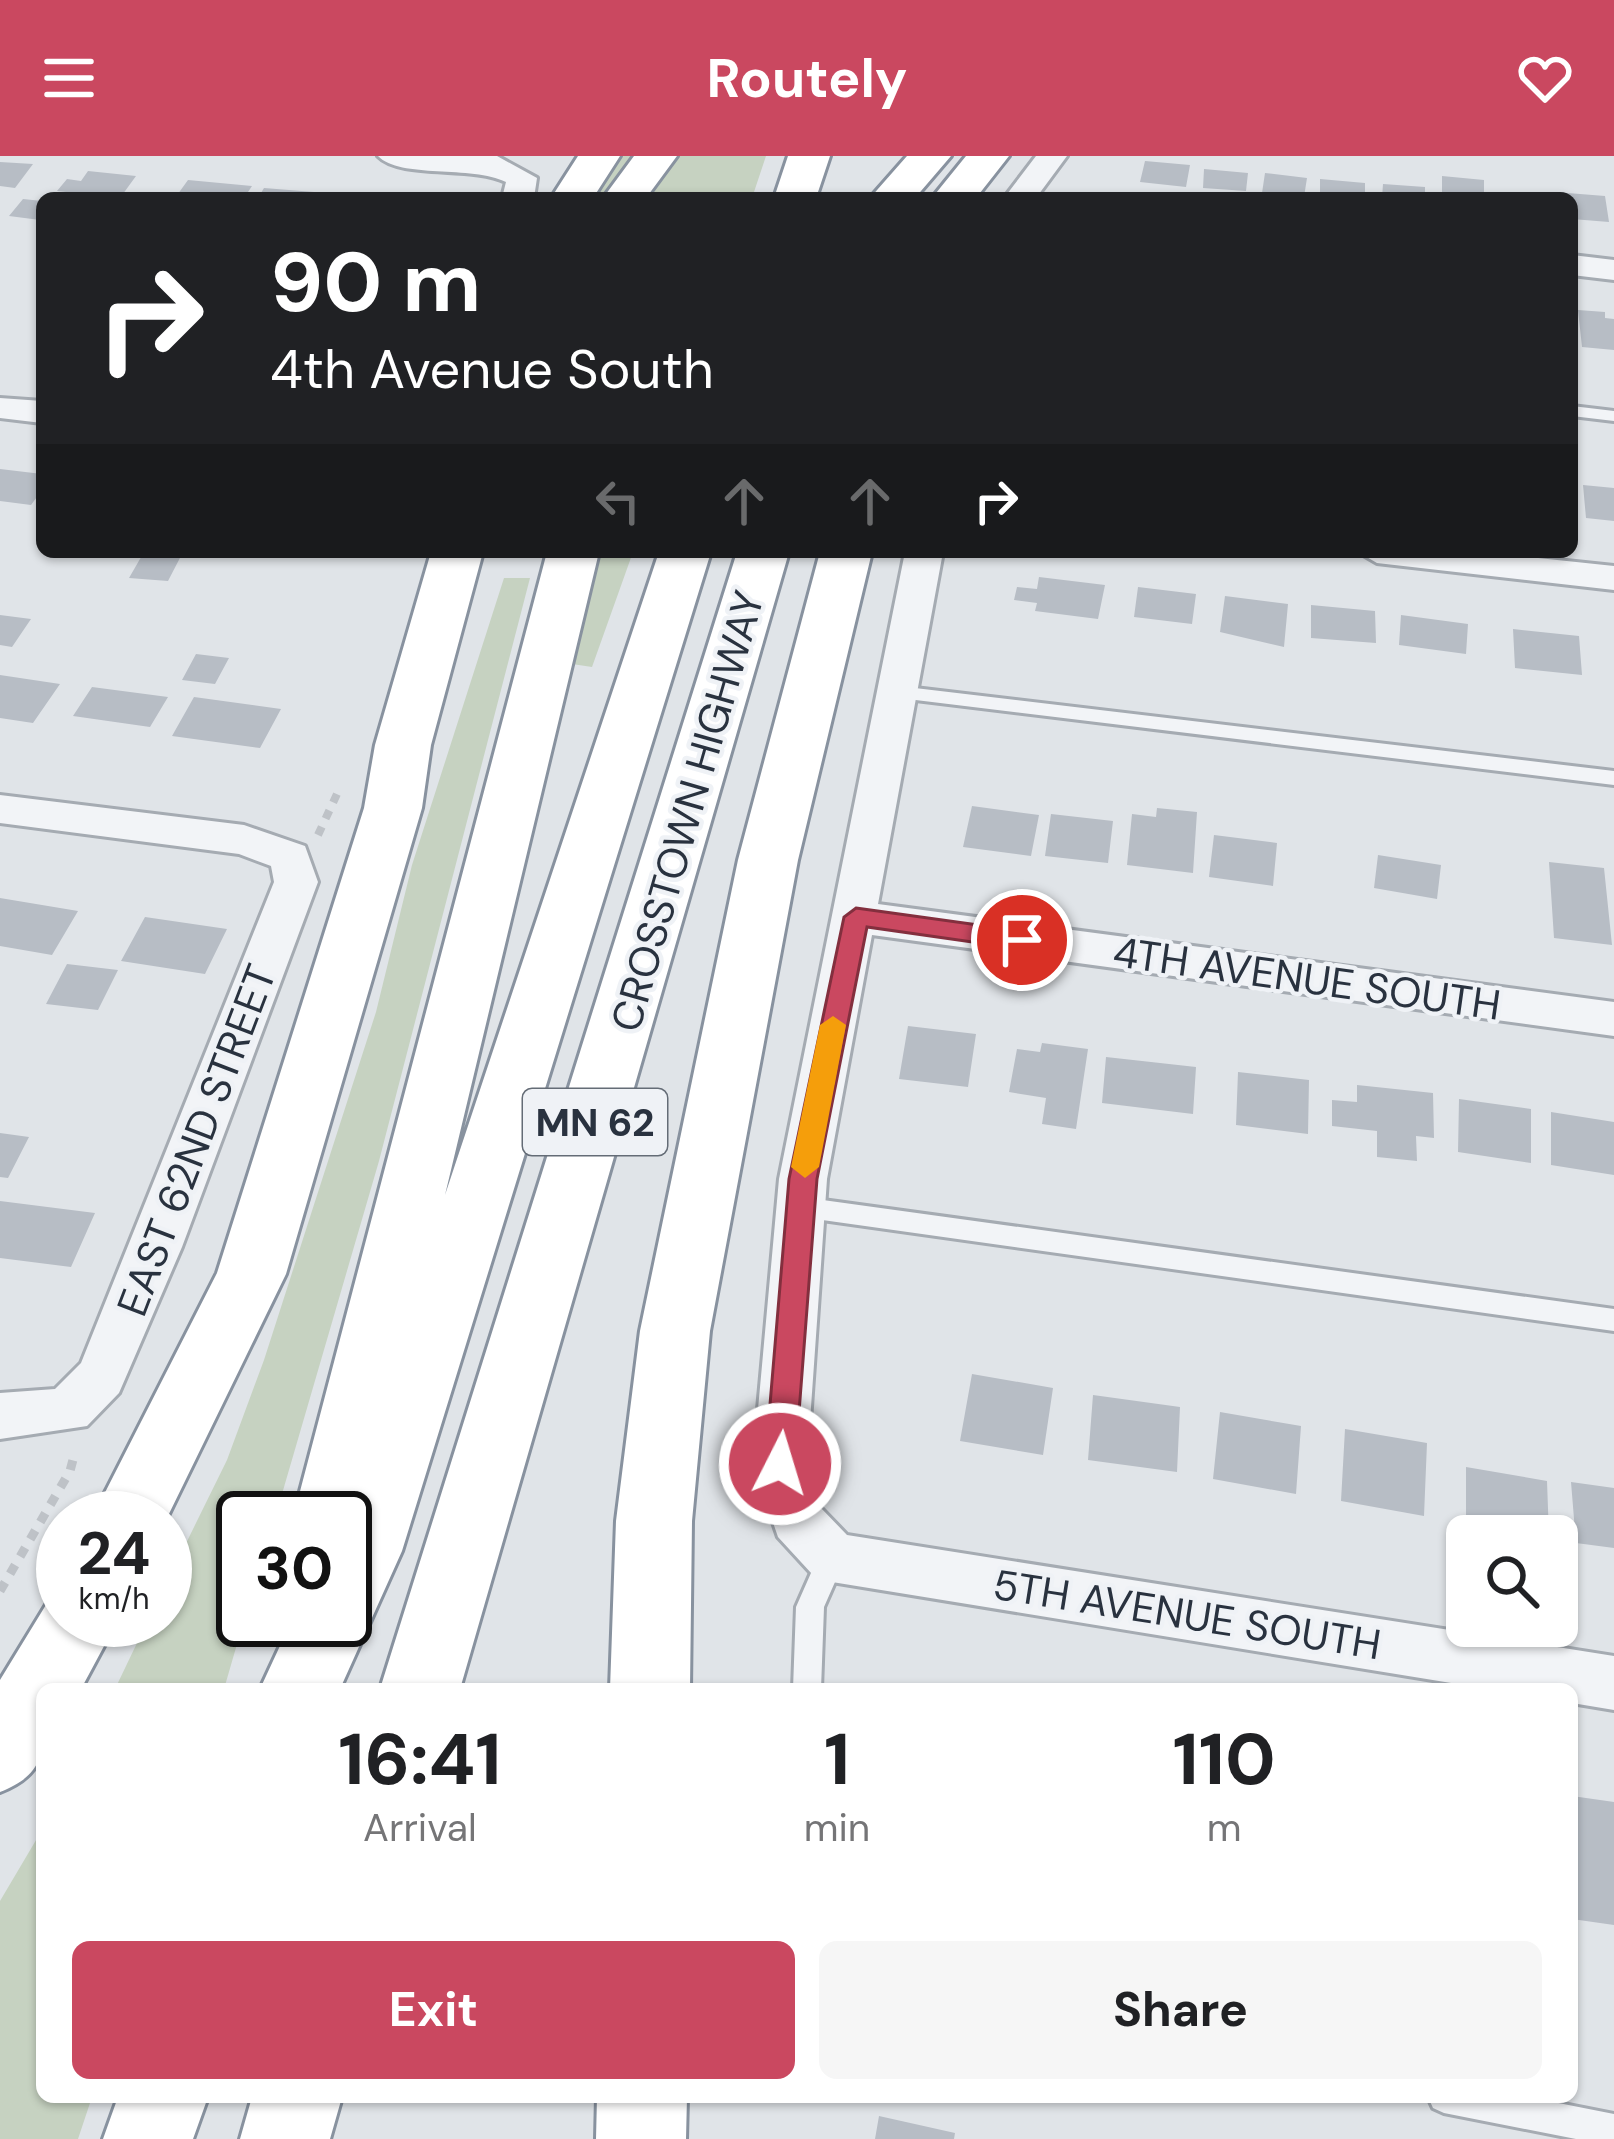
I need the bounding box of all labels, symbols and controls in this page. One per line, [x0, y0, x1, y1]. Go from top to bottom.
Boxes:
text: Routely [707, 43, 907, 114]
icon: menu [36, 45, 102, 111]
icon: heart [1512, 45, 1578, 111]
text: 90 m [270, 228, 481, 337]
icon: right [72, 240, 228, 396]
text: 4th Avenue South [270, 334, 714, 405]
icon: left [585, 468, 651, 534]
icon: ahead [711, 468, 777, 534]
icon: ahead [837, 468, 903, 534]
icon: right [963, 468, 1029, 534]
street label: CROSSTOWN HIGHWAY [598, 585, 777, 1038]
pin [971, 889, 1073, 991]
icon: arrive [989, 907, 1055, 973]
street label: 4TH AVENUE SOUTH [1110, 924, 1504, 1033]
street label: EAST 62ND STREET [104, 957, 289, 1324]
road number: MN 62 [523, 1089, 667, 1155]
position arrow [717, 1401, 843, 1527]
speed limit sign: 30 [216, 1491, 372, 1647]
text: 24 [77, 1514, 151, 1593]
map controls [1446, 1515, 1578, 1647]
button: search [1446, 1515, 1578, 1647]
street label: 5TH AVENUE SOUTH [989, 1557, 1385, 1672]
text: km/h [79, 1579, 149, 1618]
text: 16:41 [338, 1713, 501, 1806]
text: 1 [824, 1713, 850, 1806]
text: 110 [1173, 1713, 1276, 1806]
text: Arrival [363, 1802, 477, 1853]
text: min [804, 1802, 870, 1853]
text: m [1207, 1802, 1241, 1853]
button: Exit [72, 1941, 795, 2079]
button: Share [819, 1941, 1542, 2079]

